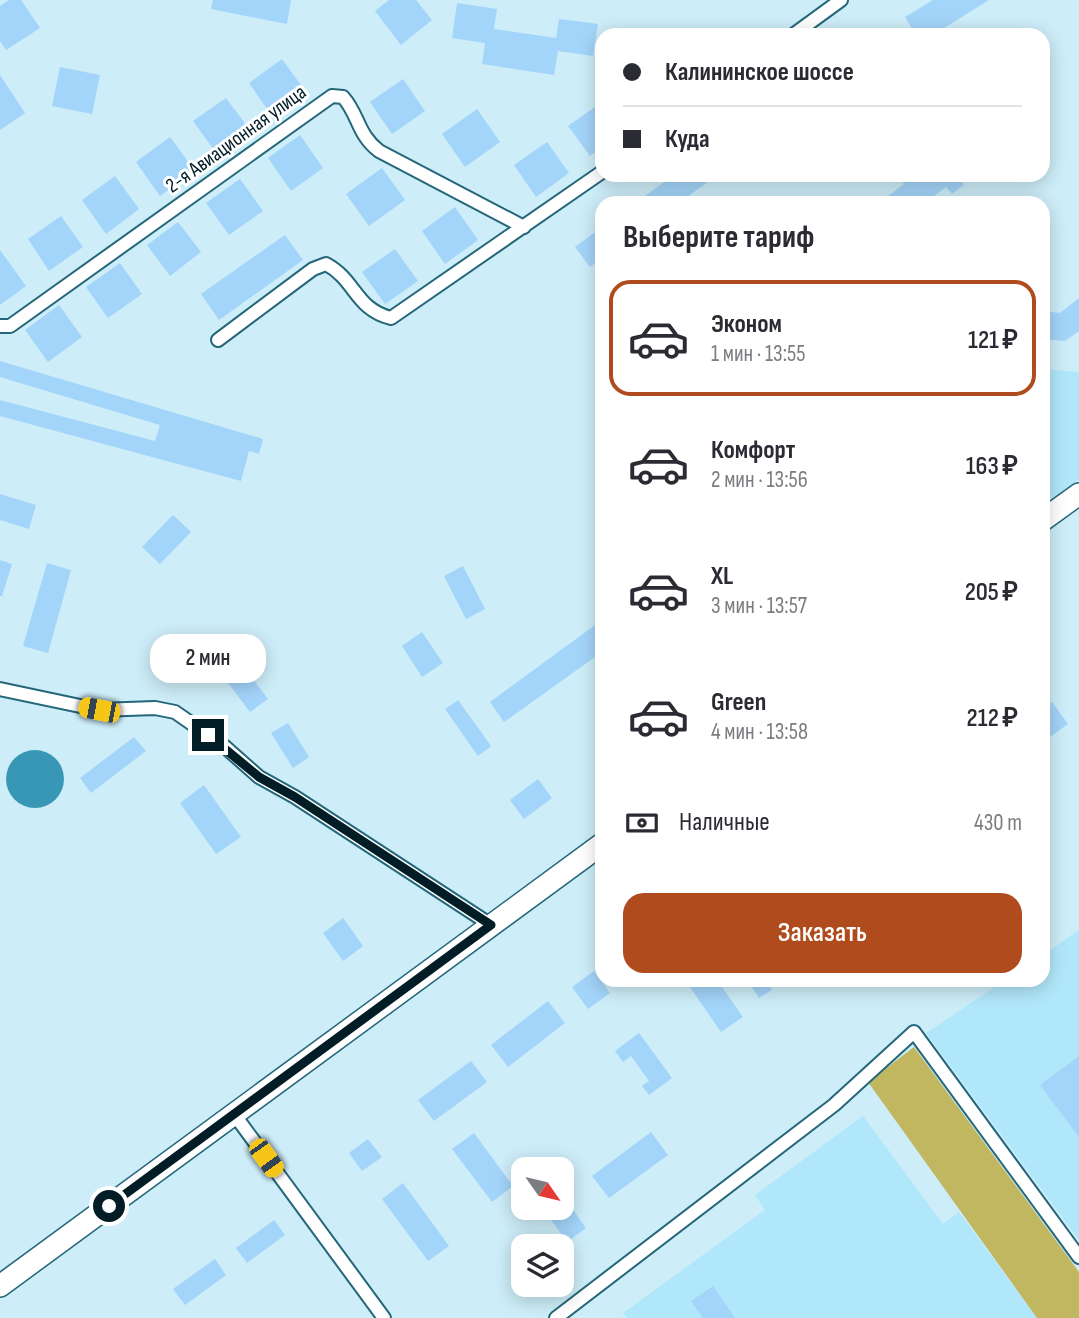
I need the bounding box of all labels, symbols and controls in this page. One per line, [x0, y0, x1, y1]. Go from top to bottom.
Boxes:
text: Калининское шоссе [665, 57, 854, 88]
street label: 2-я Авиационная улица [161, 80, 311, 198]
text: Куда [665, 124, 710, 155]
text: Выберите тариф [623, 218, 814, 257]
icon: car [627, 307, 690, 370]
text: Эконом [711, 309, 782, 340]
text: 121 ₽ [968, 325, 1018, 356]
text: 1 мин · 13:55 [711, 340, 806, 368]
icon: car [627, 433, 690, 496]
text: Комфорт [711, 435, 795, 466]
text: 163 ₽ [966, 451, 1018, 482]
text: 2 мин · 13:56 [711, 466, 808, 494]
icon: car [627, 559, 690, 622]
text: XL [711, 561, 733, 592]
text: 205 ₽ [965, 577, 1018, 608]
text: 3 мин · 13:57 [711, 592, 807, 620]
callout: 2 мин [150, 634, 266, 682]
text: 2 мин [186, 644, 230, 672]
icon: car [627, 685, 690, 748]
text: Green [711, 687, 766, 718]
car [77, 696, 122, 724]
text: 212 ₽ [967, 703, 1018, 734]
text: 4 мин · 13:58 [711, 718, 808, 746]
route end [192, 719, 224, 751]
icon: cash [623, 804, 661, 842]
text: Наличные [679, 807, 770, 838]
text: 430 m [974, 809, 1022, 837]
button: Заказать [623, 893, 1022, 973]
car [246, 1135, 287, 1181]
north arrow [511, 1157, 574, 1220]
map controls [511, 1157, 574, 1297]
route start [93, 1190, 125, 1222]
button: layers [511, 1234, 574, 1297]

